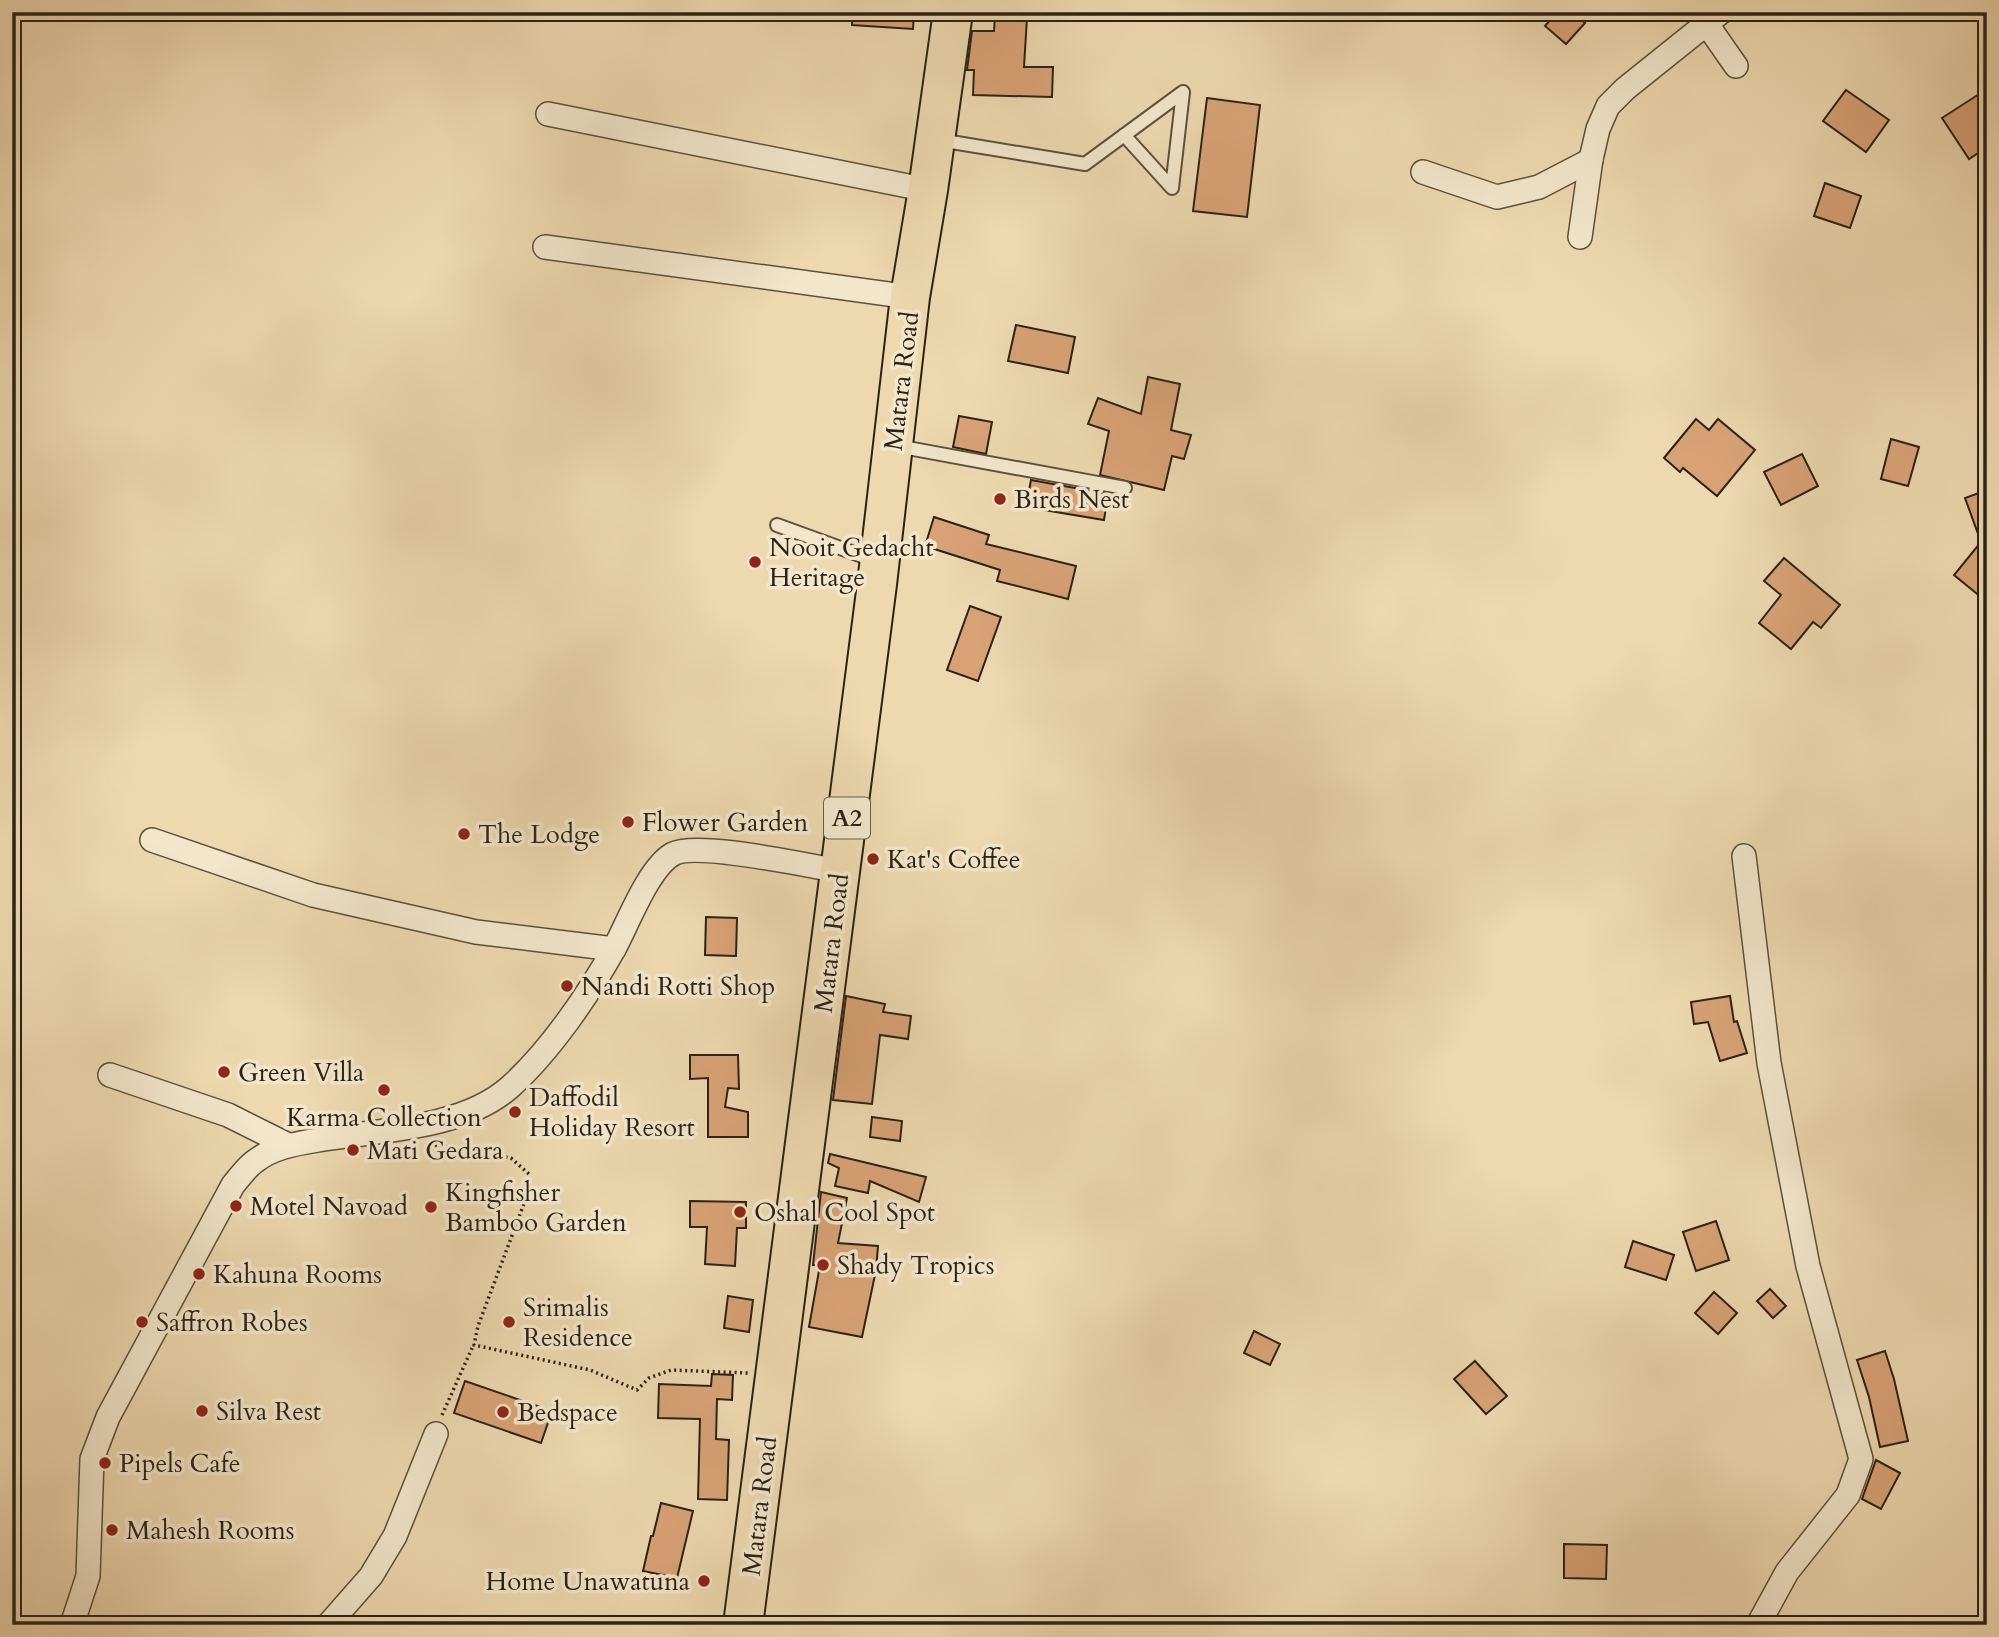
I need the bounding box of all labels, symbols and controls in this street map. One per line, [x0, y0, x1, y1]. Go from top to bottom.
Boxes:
street label: Matara Road [876, 309, 927, 453]
place label: Birds Nest [1014, 482, 1129, 517]
marker: Birds Nest [992, 491, 1008, 507]
place label: Nooit Gedacht Heritage [769, 530, 934, 595]
marker: Nooit Gedacht Heritage [747, 554, 763, 570]
road number: A2 [824, 798, 870, 838]
place label: Flower Garden [642, 805, 809, 840]
marker: Flower Garden [620, 814, 636, 830]
place label: The Lodge [478, 817, 600, 852]
marker: The Lodge [456, 826, 472, 842]
place label: Kat's Coffee [887, 842, 1021, 877]
marker: Kat's Coffee [865, 851, 881, 867]
street label: Matara Road [806, 871, 857, 1015]
place label: Nandi Rotti Shop [581, 969, 775, 1004]
marker: Nandi Rotti Shop [559, 978, 575, 994]
place label: Green Villa [238, 1055, 364, 1090]
marker: Green Villa [216, 1064, 232, 1080]
place label: Daffodil Holiday Resort [529, 1080, 695, 1145]
marker: Karma Collection [376, 1082, 392, 1098]
place label: Karma Collection [286, 1100, 482, 1135]
marker: Daffodil Holiday Resort [507, 1104, 523, 1120]
place label: Mati Gedara [367, 1133, 503, 1168]
marker: Mati Gedara [345, 1142, 361, 1158]
place label: Kingfisher Bamboo Garden [445, 1175, 627, 1240]
place label: Motel Navoad [250, 1189, 408, 1224]
place label: Oshal Cool Spot [754, 1195, 935, 1230]
marker: Motel Navoad [228, 1198, 244, 1214]
marker: Kingfisher Bamboo Garden [423, 1199, 439, 1215]
marker: Oshal Cool Spot [732, 1204, 748, 1220]
place label: Shady Tropics [837, 1248, 994, 1283]
place label: Kahuna Rooms [213, 1257, 382, 1292]
marker: Shady Tropics [815, 1257, 831, 1273]
marker: Kahuna Rooms [191, 1266, 207, 1282]
place label: Srimalis Residence [523, 1290, 633, 1355]
place label: Saffron Robes [156, 1305, 308, 1340]
marker: Saffron Robes [134, 1314, 150, 1330]
marker: Srimalis Residence [501, 1314, 517, 1330]
place label: Silva Rest [216, 1394, 321, 1429]
place label: Bedspace [517, 1395, 618, 1430]
marker: Silva Rest [194, 1403, 210, 1419]
marker: Bedspace [495, 1404, 511, 1420]
street label: Matara Road [734, 1434, 785, 1578]
place label: Pipels Cafe [119, 1446, 240, 1481]
marker: Pipels Cafe [97, 1455, 113, 1471]
place label: Mahesh Rooms [126, 1513, 295, 1548]
marker: Mahesh Rooms [104, 1522, 120, 1538]
place label: Home Unawatuna [486, 1564, 690, 1599]
marker: Home Unawatuna [696, 1573, 712, 1589]

